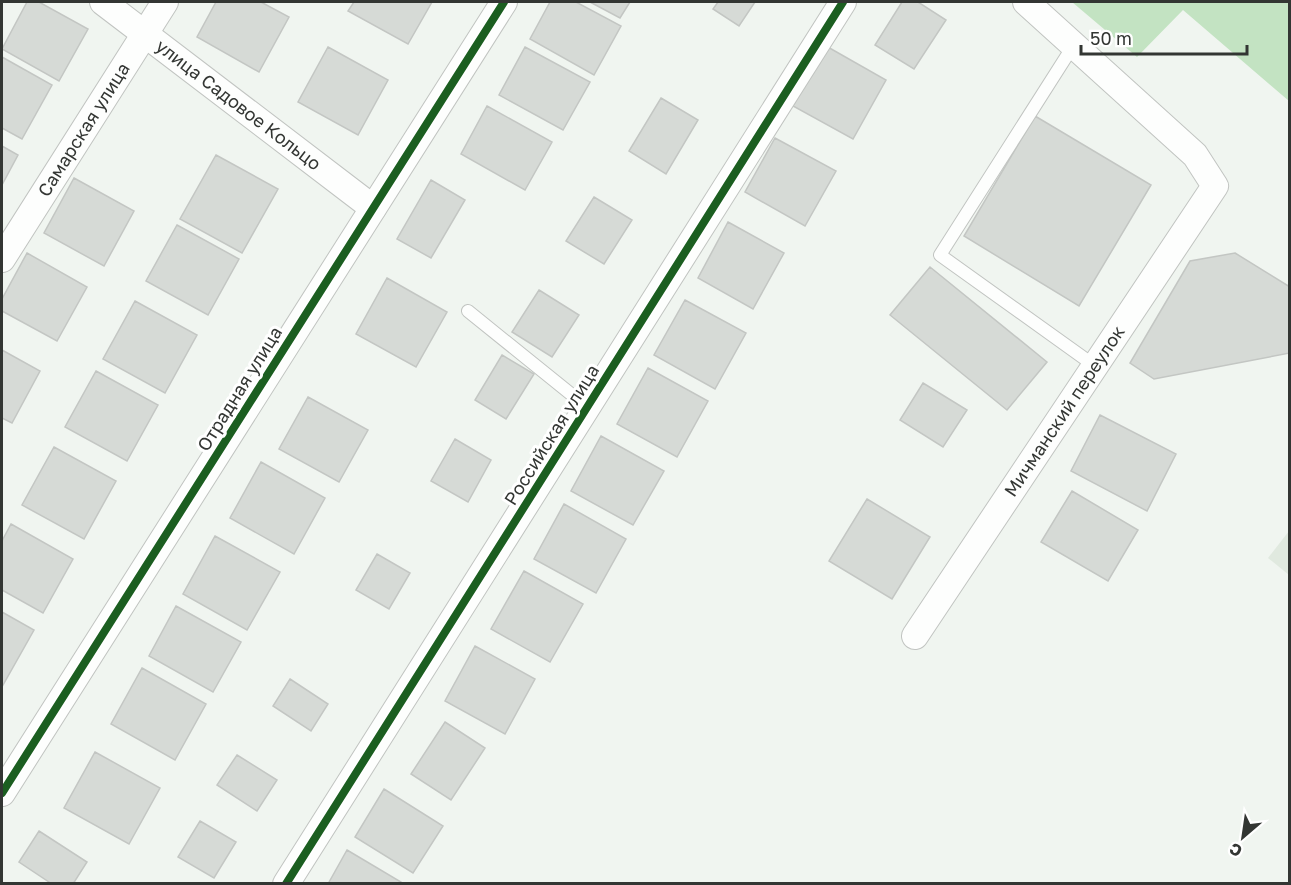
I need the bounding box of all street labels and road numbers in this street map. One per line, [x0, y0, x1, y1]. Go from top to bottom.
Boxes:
street label: улица Садовое Кольцо [152, 34, 326, 174]
street label: Самарская улица [32, 58, 134, 200]
street label: Мичманский переулок [999, 321, 1129, 501]
street label: Отрадная улица [192, 322, 286, 455]
street label: Российская улица [499, 360, 603, 509]

